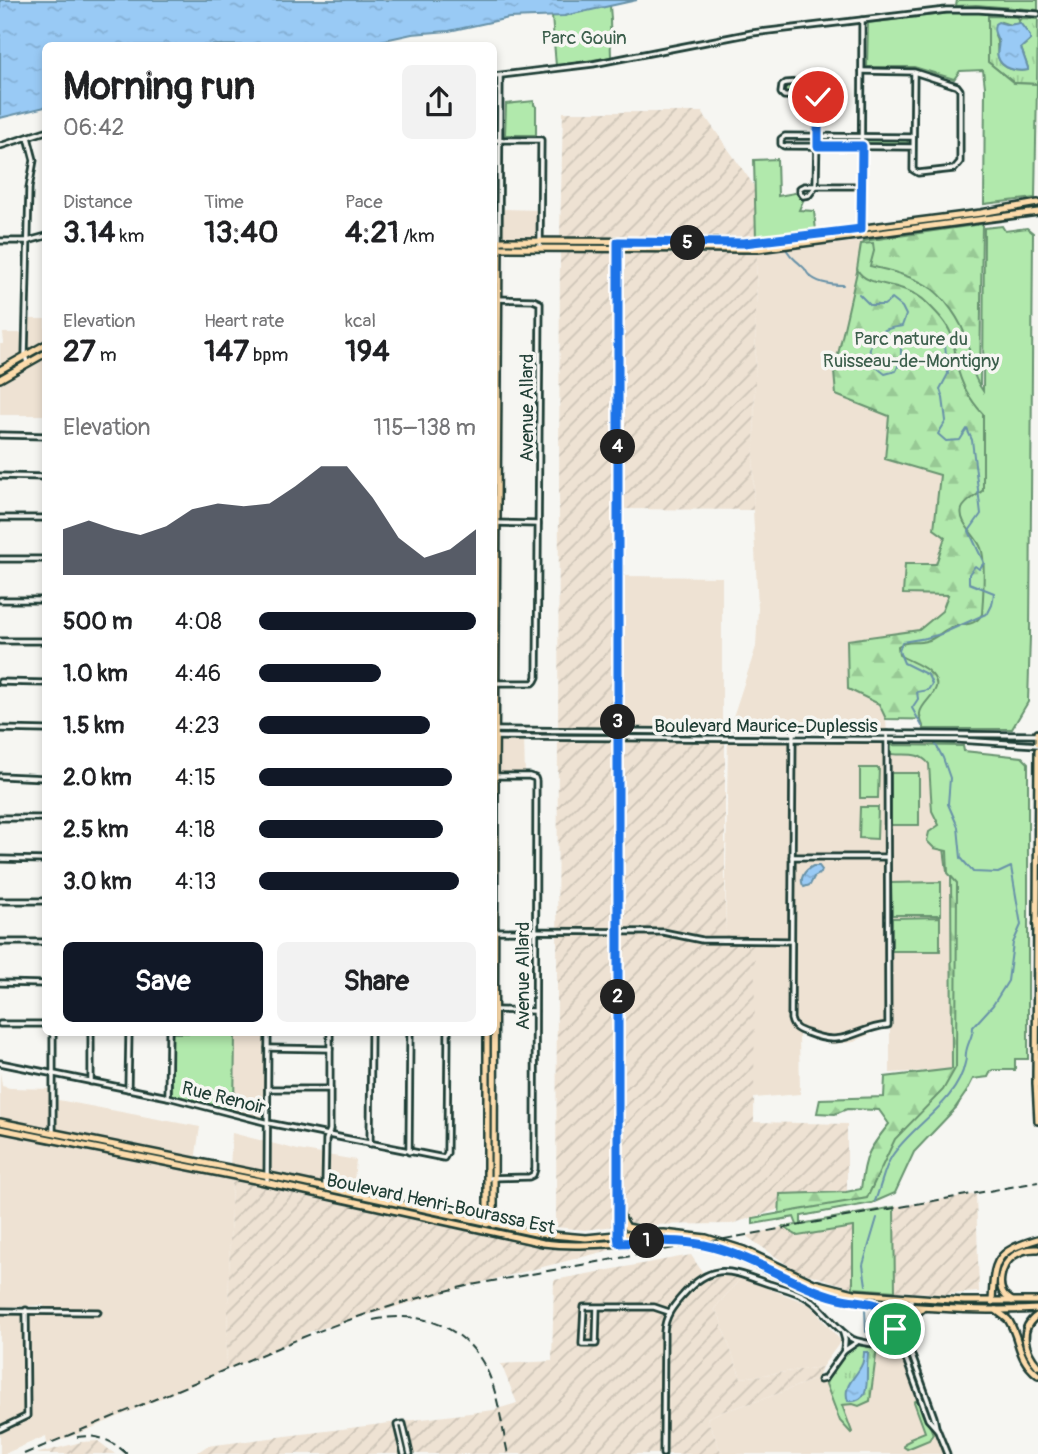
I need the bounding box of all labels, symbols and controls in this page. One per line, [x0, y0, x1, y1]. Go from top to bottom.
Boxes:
park label: Parc Gouin [541, 26, 627, 50]
text: Morning run [63, 63, 255, 111]
button: share [402, 65, 476, 139]
pin [788, 67, 848, 127]
icon: check [799, 78, 837, 116]
text: 06:42 [63, 113, 124, 142]
text: Distance [63, 190, 132, 214]
text: Time [204, 190, 244, 214]
text: Pace [345, 190, 383, 214]
text: 3.14 [63, 214, 115, 251]
text: 13:40 [204, 214, 278, 251]
text: 4:21 [345, 214, 399, 251]
text: km [115, 224, 144, 248]
text: /km [399, 224, 435, 248]
pin: 5 [670, 226, 706, 260]
text: 5 [682, 230, 693, 254]
text: Elevation [63, 309, 135, 333]
text: Heart rate [204, 309, 284, 333]
text: kcal [345, 309, 376, 333]
park label: Parc nature du Ruisseau-de-Montigny [823, 327, 999, 373]
text: 27 [63, 333, 96, 370]
text: 147 [204, 333, 249, 370]
text: 194 [345, 333, 390, 370]
text: m [96, 343, 117, 367]
text: bpm [249, 343, 288, 367]
street label: Avenue Allard [515, 354, 539, 462]
text: Elevation [63, 413, 151, 442]
text: 115–138 m [373, 413, 476, 442]
pin: 4 [600, 430, 636, 464]
text: 4 [612, 434, 623, 458]
text: 500 m [63, 607, 132, 636]
text: 4:08 [175, 607, 222, 636]
text: 1.0 km [63, 659, 128, 688]
text: 4:46 [175, 659, 221, 688]
pin: 3 [600, 704, 636, 740]
text: 3 [612, 709, 623, 733]
text: 1.5 km [63, 711, 125, 740]
text: 4:23 [175, 711, 219, 740]
street label: Boulevard Maurice-Duplessis [654, 714, 878, 738]
text: 2.0 km [63, 763, 132, 792]
text: 4:15 [175, 763, 216, 792]
text: 2.5 km [63, 815, 128, 844]
text: 4:18 [175, 815, 215, 844]
text: 3.0 km [63, 867, 132, 896]
text: 4:13 [175, 867, 216, 896]
street label: Avenue Allard [511, 922, 535, 1030]
button: Save [63, 942, 263, 1022]
button: Share [277, 942, 476, 1022]
pin: 2 [600, 979, 636, 1014]
text: 2 [612, 984, 623, 1008]
street label: Rue Renoir [179, 1076, 268, 1120]
street label: Boulevard Henri-Bourassa Est [324, 1168, 558, 1240]
pin: 1 [630, 1224, 664, 1258]
text: 1 [643, 1228, 650, 1252]
pin [865, 1299, 925, 1359]
icon: arrive [876, 1310, 914, 1348]

